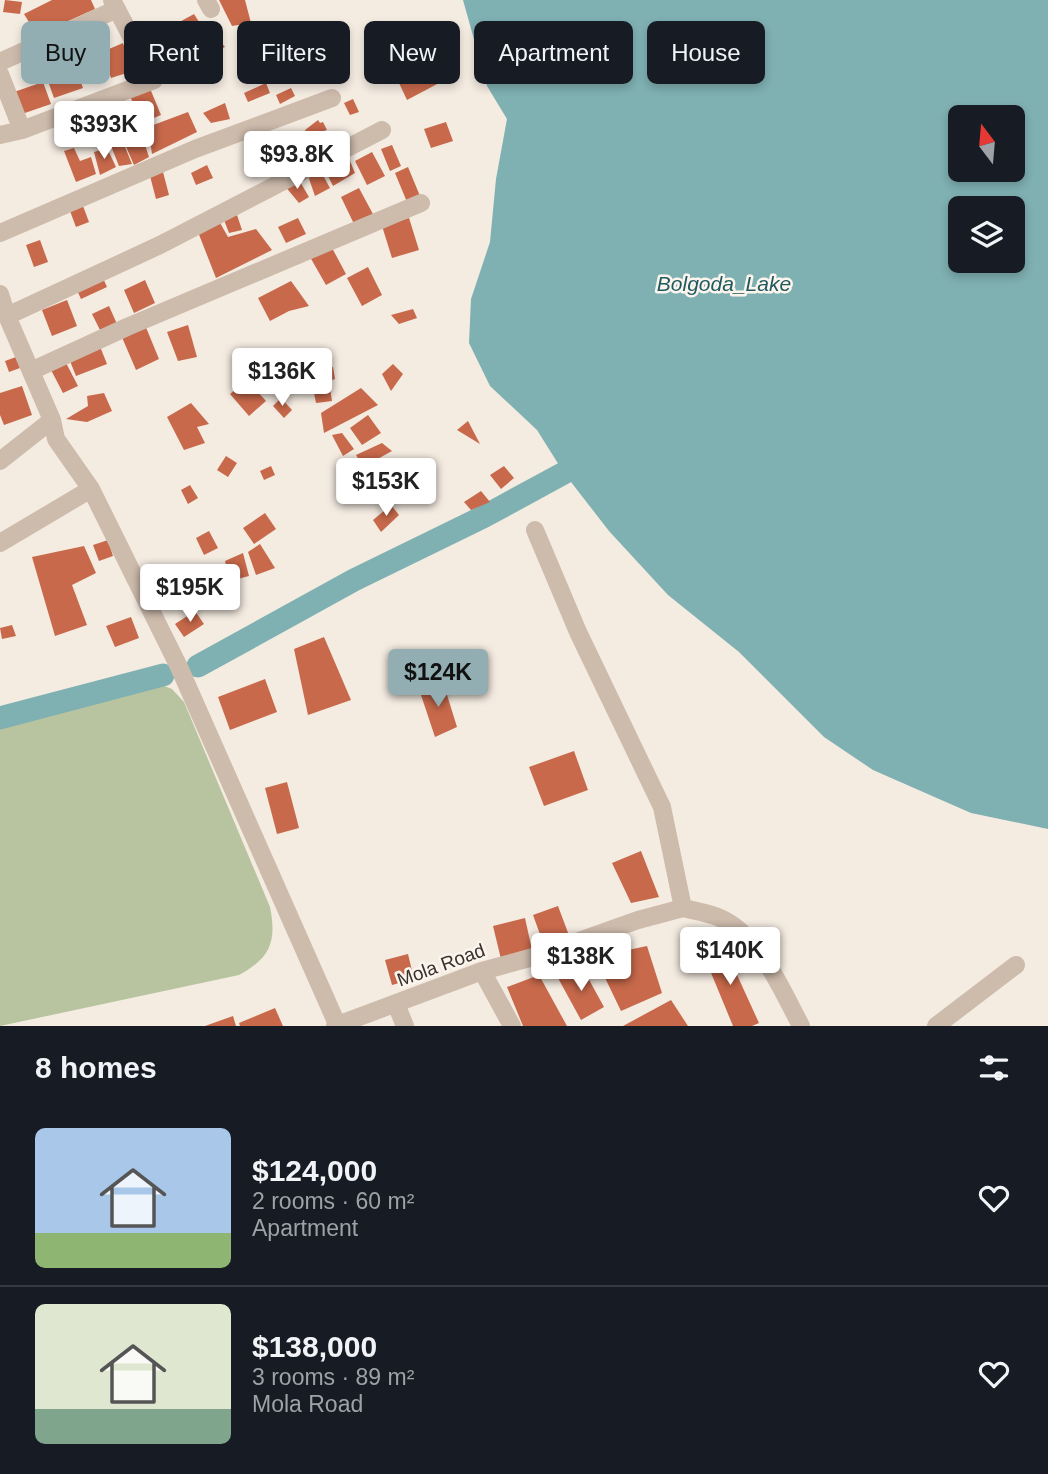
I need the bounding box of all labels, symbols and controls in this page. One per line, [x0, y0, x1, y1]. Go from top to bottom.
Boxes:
chip: Buy [21, 21, 110, 84]
chip: Rent [124, 21, 223, 84]
chip: Filters [237, 21, 350, 84]
chip: New [364, 21, 460, 84]
chip: Apartment [474, 21, 633, 84]
chip: House [647, 21, 765, 84]
pin: $393K [55, 102, 153, 161]
north arrow [948, 105, 1026, 182]
map controls [948, 105, 1025, 273]
text: $393K [70, 111, 138, 137]
pin: $93.8K [240, 132, 354, 191]
text: $93.8K [260, 141, 334, 167]
button: layers [948, 196, 1025, 273]
water label: Bolgoda_Lake [657, 272, 791, 295]
pin: $136K [233, 348, 331, 408]
text: $136K [248, 358, 316, 384]
pin: $153K [337, 458, 435, 518]
text: $153K [352, 468, 420, 494]
pin: $195K [141, 564, 239, 624]
text: $195K [156, 574, 224, 600]
pin: $124K [389, 650, 487, 709]
text: $124K [404, 659, 472, 685]
pin: $140K [681, 928, 779, 987]
pin: $138K [532, 934, 630, 993]
text: $140K [696, 937, 764, 963]
street label: Mola Road [394, 939, 488, 991]
text: $138K [547, 943, 615, 969]
icon: filters [975, 1049, 1013, 1087]
text: 8 homes [35, 1051, 157, 1084]
text: $124,000 [252, 1154, 377, 1187]
icon: home [91, 1156, 175, 1240]
icon: heart [975, 1179, 1013, 1217]
text: 2 rooms · 60 m² [252, 1188, 414, 1214]
text: Apartment [252, 1215, 358, 1241]
text: $138,000 [252, 1330, 377, 1363]
icon: home [91, 1332, 175, 1416]
icon: heart [975, 1355, 1013, 1393]
text: 3 rooms · 89 m² [252, 1364, 414, 1390]
text: Mola Road [252, 1391, 363, 1417]

